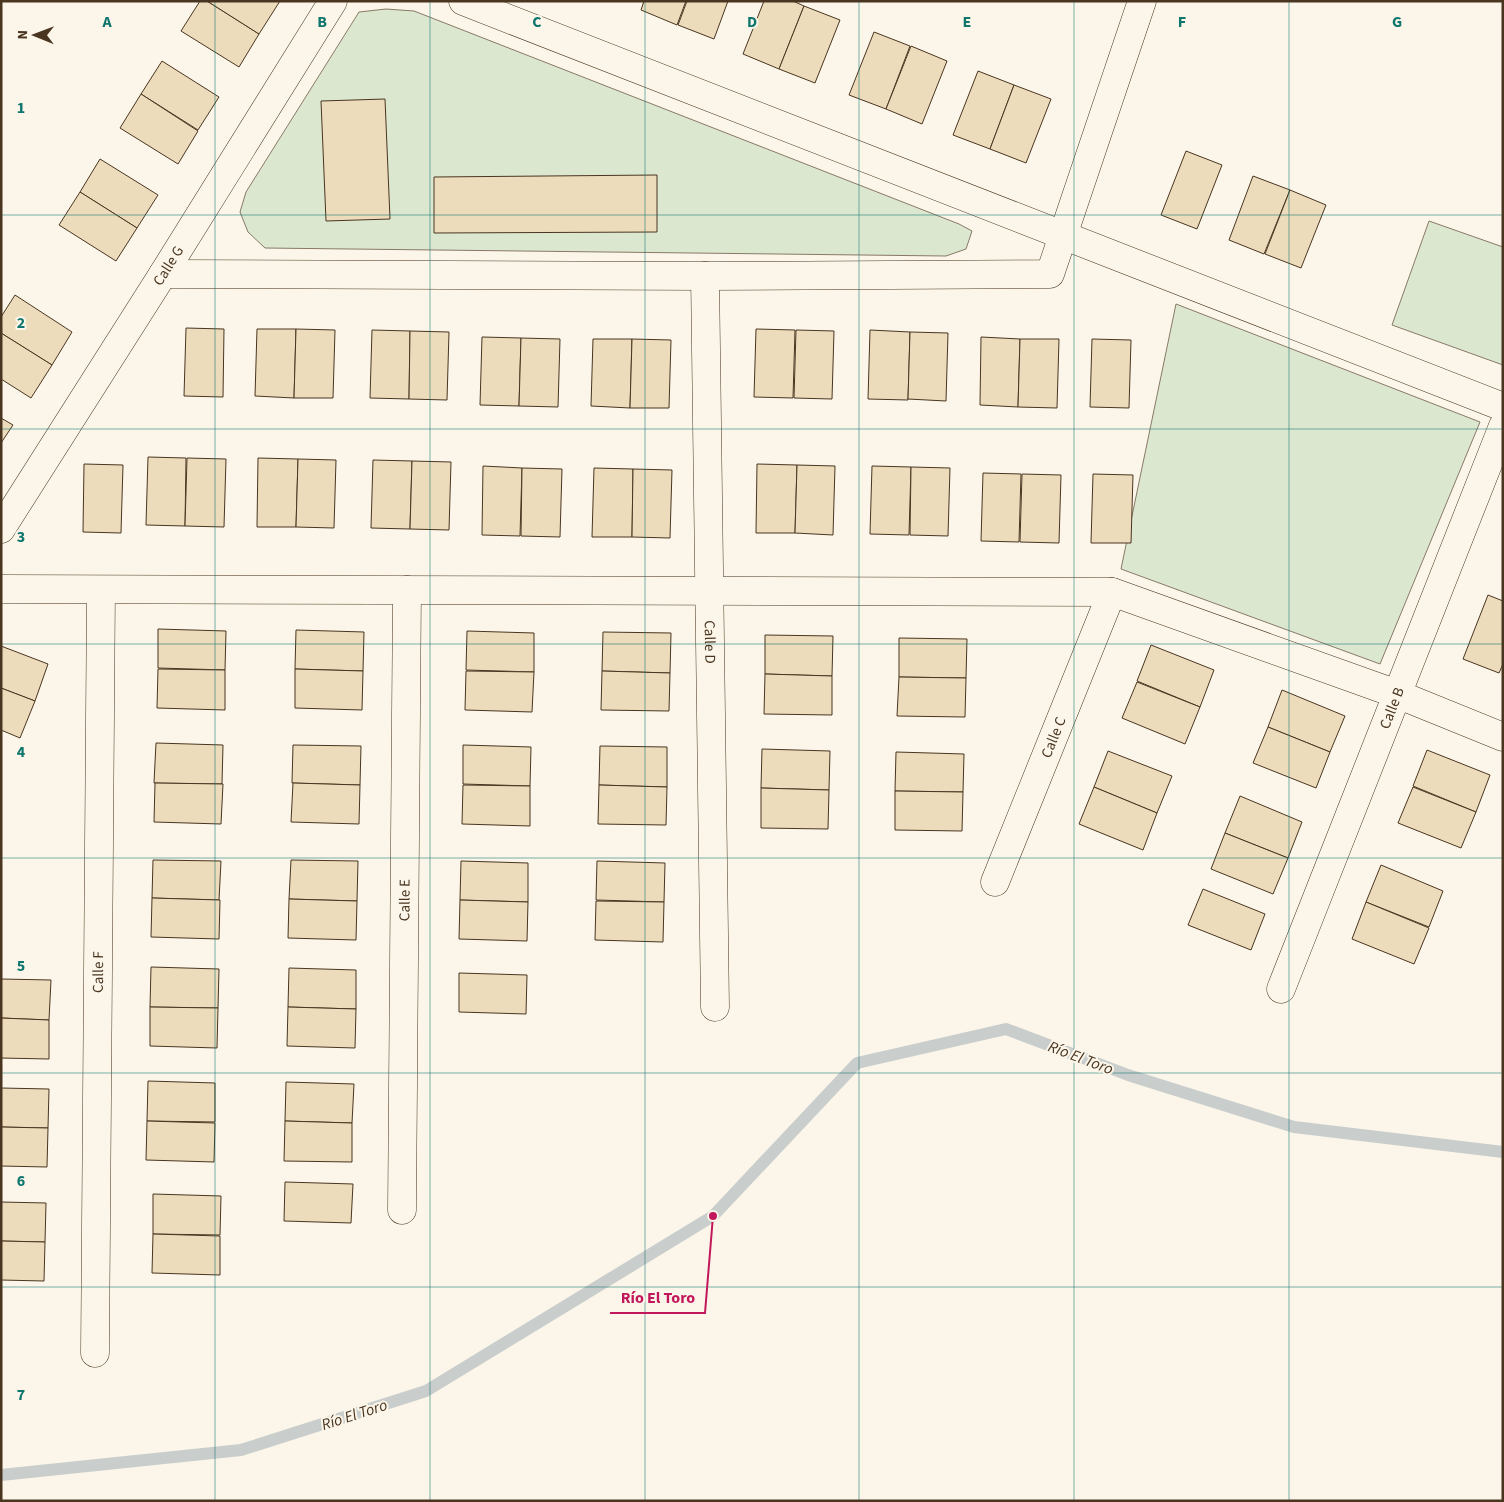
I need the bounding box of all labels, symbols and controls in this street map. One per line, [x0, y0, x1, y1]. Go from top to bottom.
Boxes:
north arrow [10, 10, 60, 60]
text: A [101, 11, 112, 33]
text: B [317, 11, 327, 33]
text: C [532, 11, 542, 33]
text: D [747, 11, 757, 33]
text: E [963, 11, 971, 33]
text: F [1178, 11, 1186, 33]
text: G [1392, 11, 1402, 33]
text: N [13, 30, 33, 40]
text: 1 [17, 97, 25, 119]
street label: Calle G [148, 242, 189, 290]
text: 2 [17, 312, 25, 334]
text: 3 [17, 526, 25, 548]
street label: Calle D [699, 620, 720, 664]
street label: Calle B [1375, 684, 1410, 732]
street label: Calle C [1036, 713, 1072, 761]
text: 4 [17, 741, 26, 763]
street label: Calle E [394, 879, 416, 921]
street label: Calle F [88, 951, 109, 993]
text: 5 [17, 955, 25, 977]
water label: Río El Toro [1045, 1035, 1116, 1080]
text: 6 [17, 1170, 25, 1192]
callout: Río El Toro [610, 1282, 705, 1313]
text: Río El Toro [621, 1287, 695, 1309]
text: 7 [17, 1384, 25, 1406]
water label: Río El Toro [319, 1394, 390, 1436]

